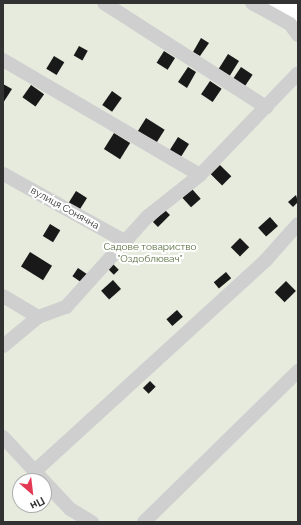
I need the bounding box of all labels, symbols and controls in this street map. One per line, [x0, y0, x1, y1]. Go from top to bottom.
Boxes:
street label: вулиця Сонячна [29, 184, 101, 232]
park label: Садове товариство "Оздоблювач" [103, 240, 197, 264]
north arrow [12, 473, 52, 513]
text: Пн [28, 494, 47, 512]

